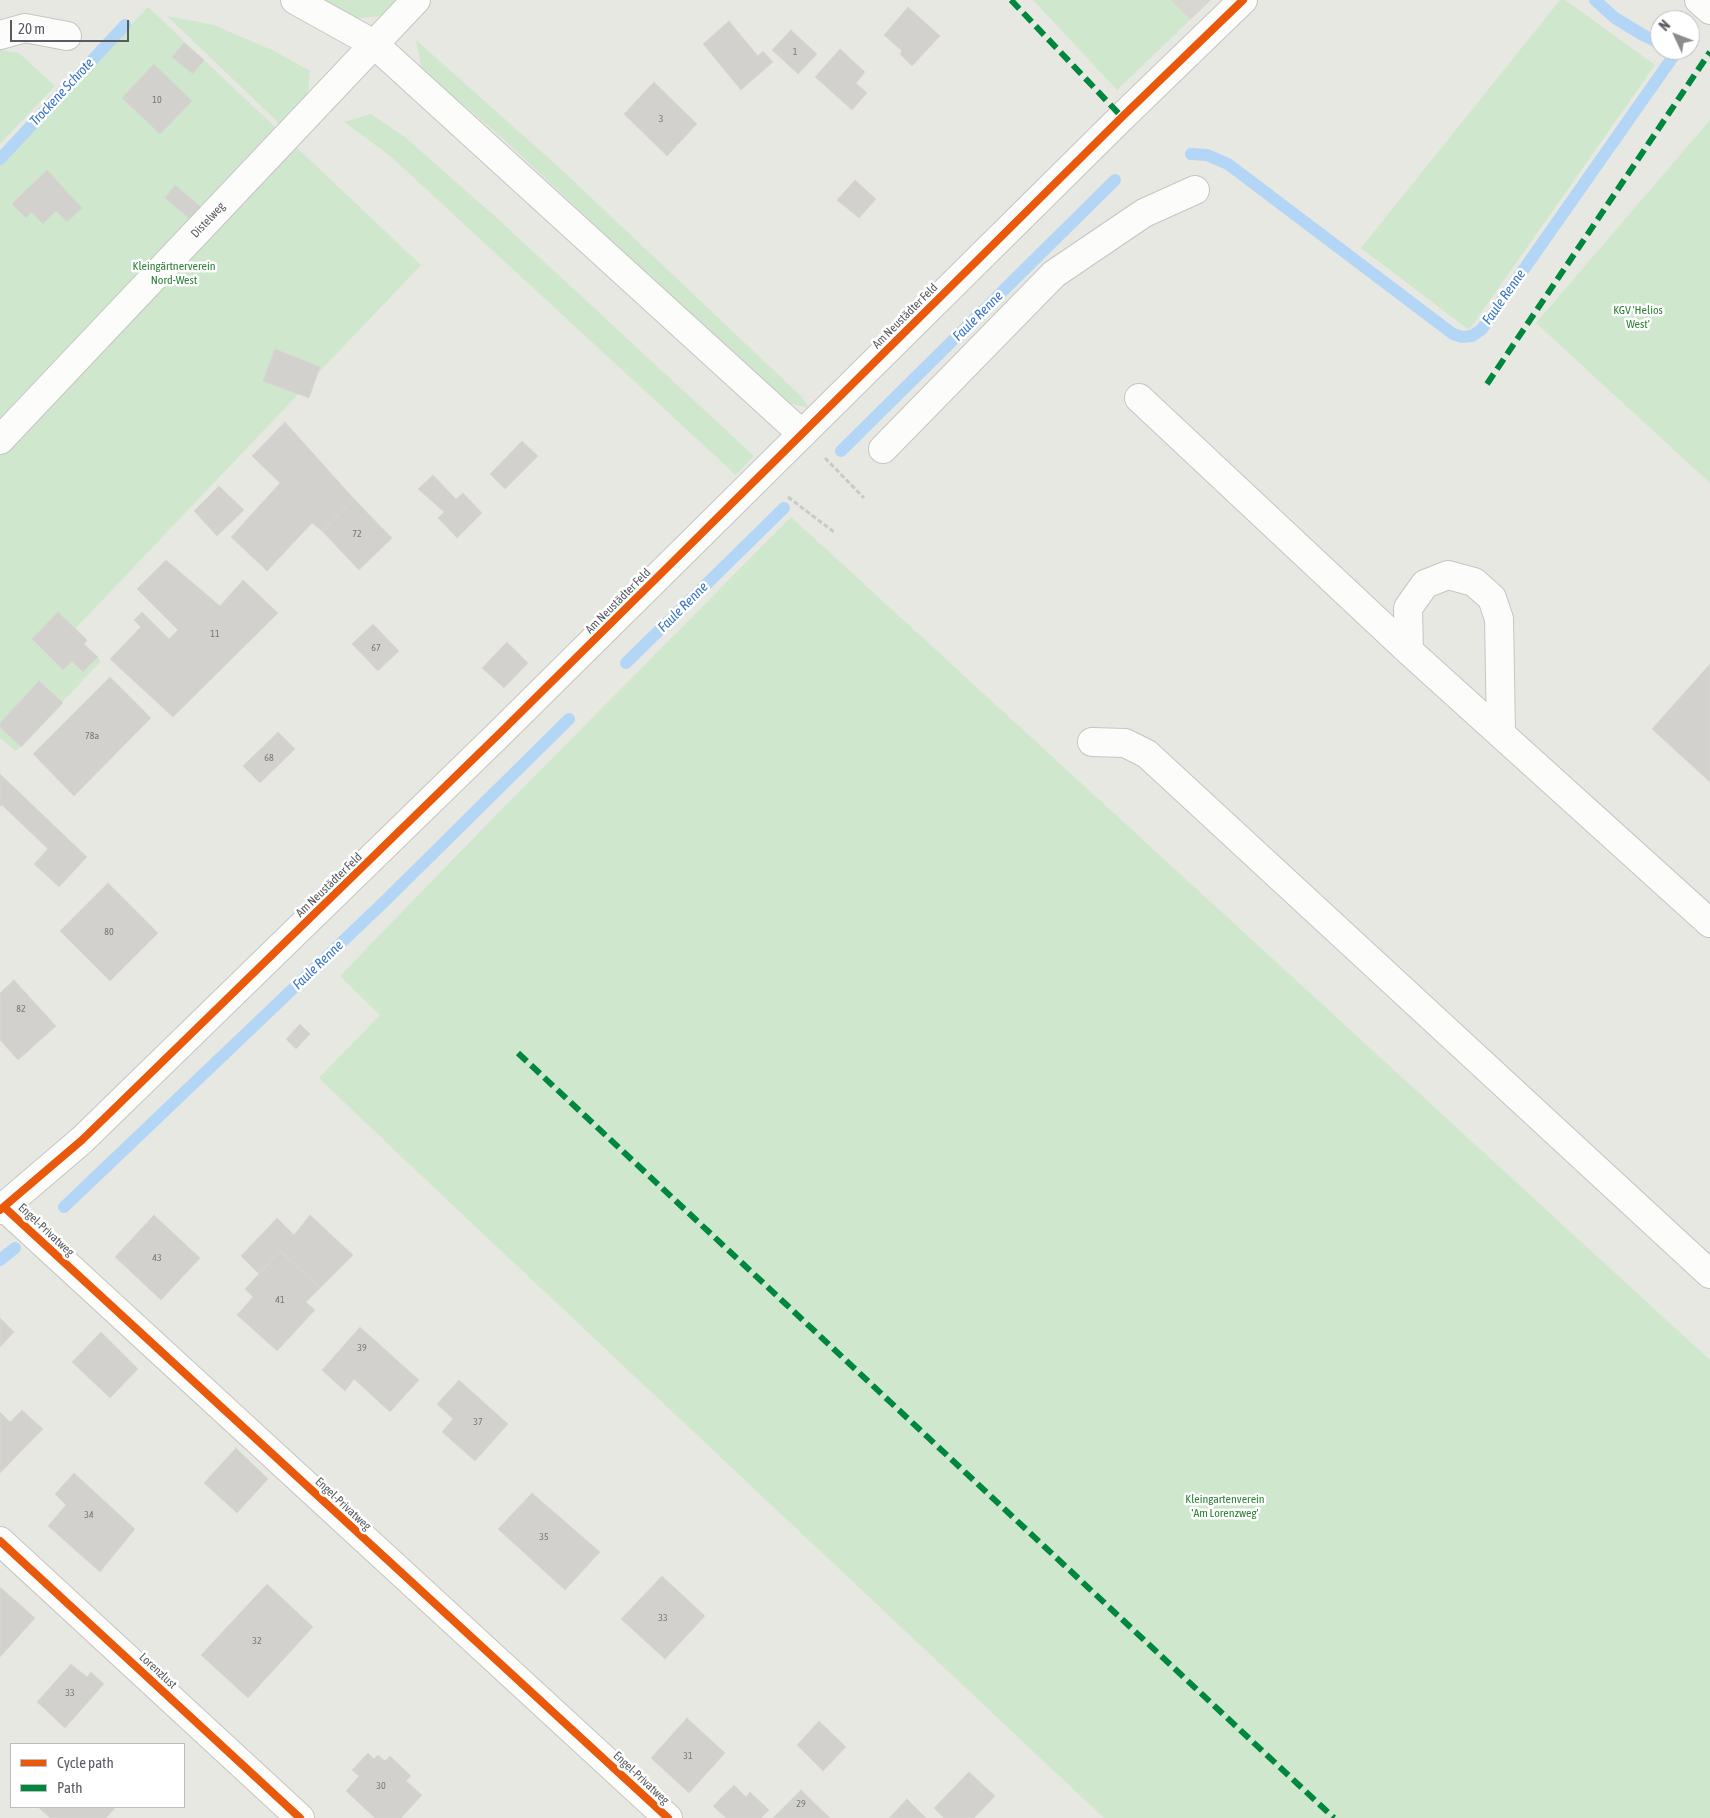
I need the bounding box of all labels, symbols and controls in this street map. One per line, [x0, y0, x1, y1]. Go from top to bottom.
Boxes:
scale bar [12, 10, 131, 42]
north arrow [1650, 10, 1700, 60]
text: N [1656, 17, 1673, 34]
text: 20 m [18, 20, 45, 37]
house number: 1 [793, 46, 797, 58]
water label: Trockene Schrote [26, 55, 98, 129]
house number: 10 [152, 94, 162, 106]
house number: 3 [659, 113, 663, 125]
street label: Distelweg [188, 199, 228, 241]
park label: Kleingärtnerverein Nord-West [133, 259, 215, 287]
water label: Faule Renne [1479, 266, 1529, 328]
street label: Am Neustädter Feld [869, 280, 941, 352]
water label: Faule Renne [950, 288, 1006, 344]
park label: KGV 'Helios West' [1613, 303, 1663, 331]
house number: 72 [352, 528, 362, 540]
street label: Am Neustädter Feld [582, 565, 654, 637]
water label: Faule Renne [655, 579, 711, 635]
house number: 11 [210, 628, 220, 640]
house number: 67 [371, 642, 381, 654]
house number: 78a [85, 730, 99, 742]
house number: 68 [264, 752, 274, 764]
street label: Am Neustädter Feld [293, 850, 365, 920]
house number: 80 [104, 926, 114, 938]
water label: Faule Renne [289, 937, 347, 993]
house number: 82 [16, 1003, 26, 1015]
street label: Engel-Privatweg [15, 1200, 77, 1260]
house number: 43 [152, 1252, 162, 1264]
house number: 41 [275, 1294, 285, 1306]
house number: 39 [357, 1342, 367, 1354]
house number: 37 [473, 1416, 483, 1428]
street label: Engel-Privatweg [312, 1474, 374, 1534]
park label: Kleingartenverein 'Am Lorenzweg' [1185, 1492, 1265, 1520]
house number: 34 [84, 1509, 94, 1521]
house number: 35 [539, 1531, 549, 1543]
house number: 33 [658, 1612, 668, 1624]
house number: 32 [252, 1635, 262, 1647]
street label: Lorenzlust [136, 1650, 180, 1692]
house number: 33 [65, 1687, 75, 1699]
legend [10, 1743, 185, 1808]
street label: Engel-Privatweg [610, 1748, 672, 1808]
house number: 31 [683, 1750, 693, 1762]
text: Cycle path [57, 1754, 114, 1771]
text: Path [57, 1779, 83, 1796]
house number: 30 [376, 1780, 386, 1792]
house number: 29 [796, 1798, 806, 1810]

